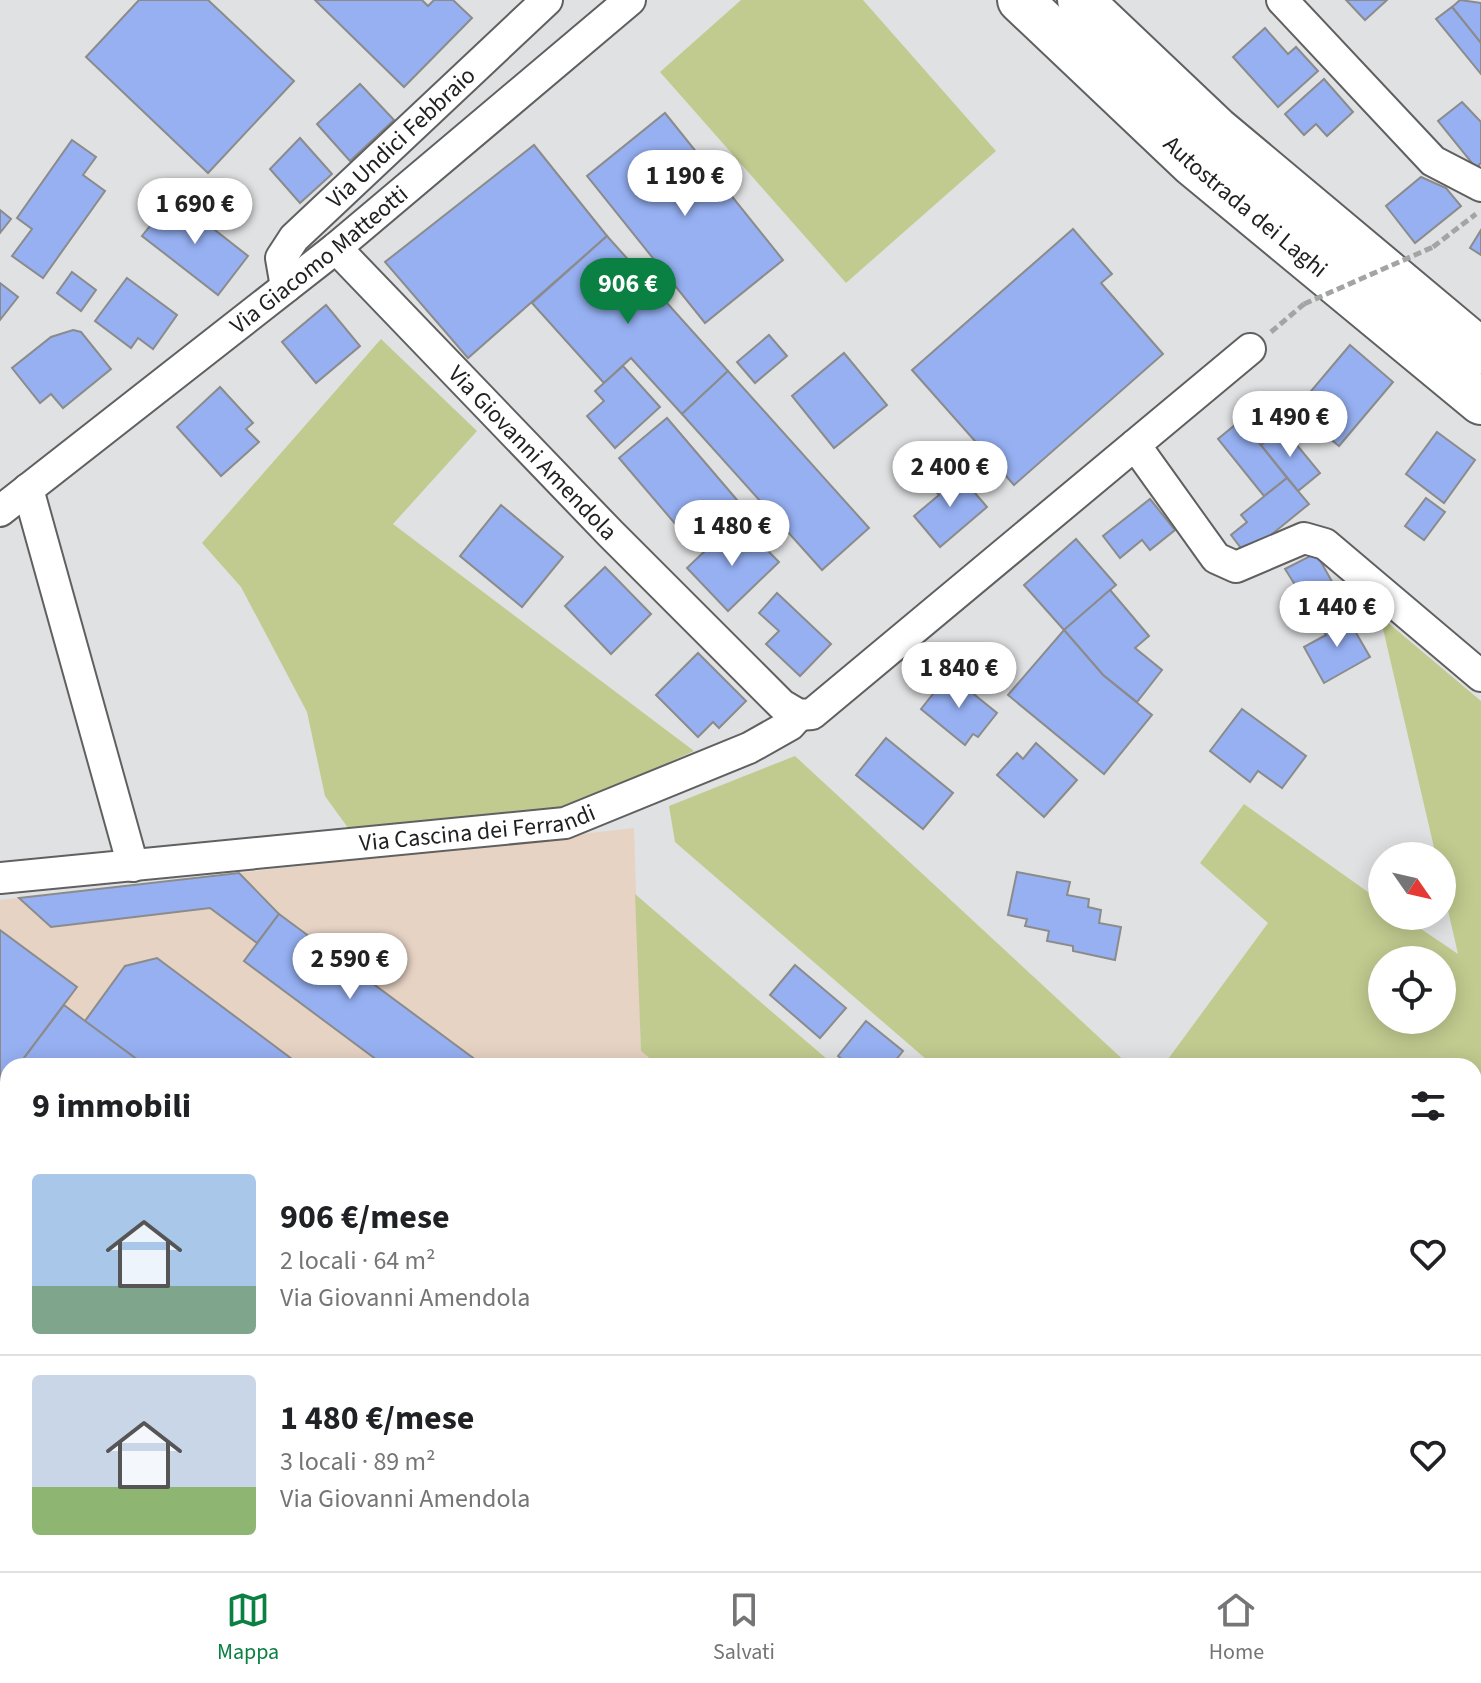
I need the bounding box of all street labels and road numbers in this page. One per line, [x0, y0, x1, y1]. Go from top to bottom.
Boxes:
street label: Via Undici Febbraio [318, 58, 483, 217]
street label: Autostrada dei Laghi [1156, 127, 1335, 286]
street label: Via Giacomo Matteotti [222, 177, 416, 342]
street label: Via Giovanni Amendola [440, 357, 626, 548]
street label: Via Cascina dei Ferrandi [358, 795, 601, 860]

